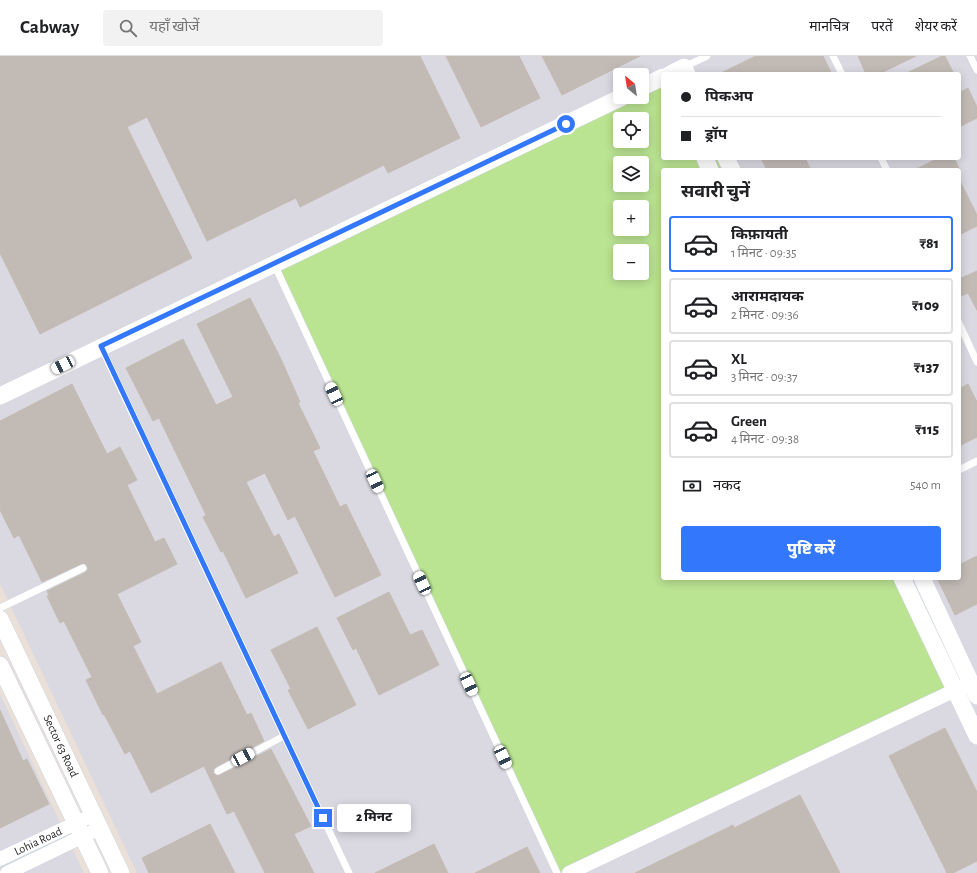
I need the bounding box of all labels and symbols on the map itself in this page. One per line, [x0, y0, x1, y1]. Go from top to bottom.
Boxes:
north arrow [613, 68, 649, 104]
route start [557, 115, 575, 133]
car [50, 354, 76, 376]
car [323, 381, 345, 407]
car [364, 468, 386, 494]
car [411, 570, 433, 596]
car [458, 671, 480, 697]
street label: Sector 63 Road [41, 713, 81, 779]
car [492, 744, 514, 770]
car [230, 746, 256, 768]
callout: 2 मिनट [337, 804, 411, 832]
route end [314, 809, 332, 827]
street label: Lohia Road [12, 825, 64, 857]

